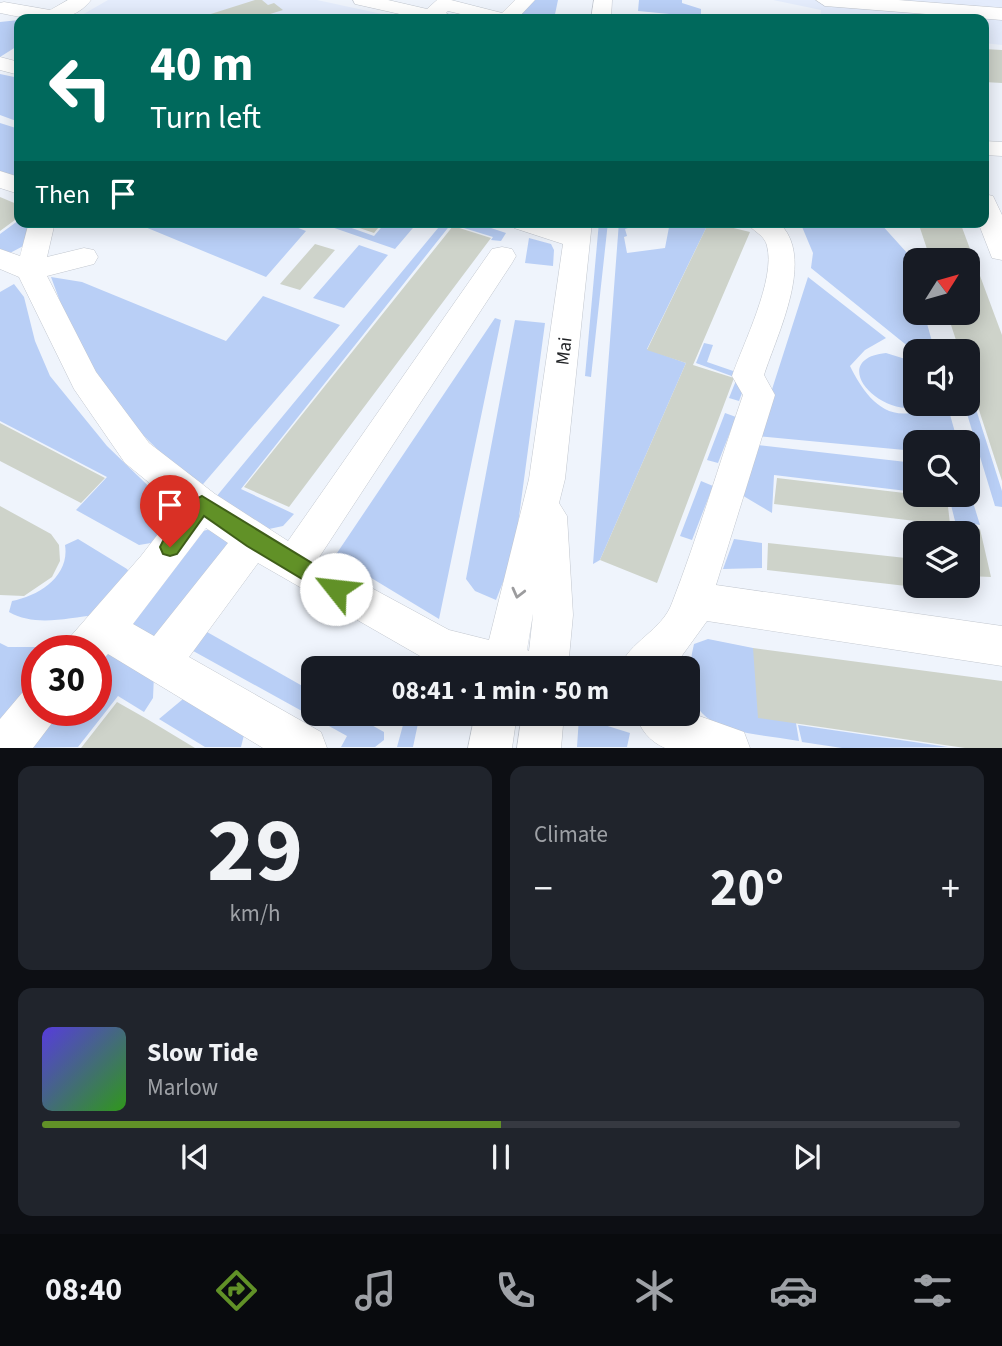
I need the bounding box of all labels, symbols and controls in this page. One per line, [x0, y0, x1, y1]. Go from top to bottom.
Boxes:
text: 40 m [150, 30, 254, 100]
icon: left [35, 42, 126, 133]
text: Turn left [150, 95, 261, 141]
icon: arrive [104, 175, 142, 213]
text: Then [35, 176, 90, 213]
north arrow [903, 248, 980, 326]
map controls [903, 248, 980, 598]
street label: Mai [549, 336, 580, 367]
button: sound [903, 339, 980, 416]
button: search [903, 430, 980, 507]
pin [140, 475, 200, 547]
icon: arrive [151, 486, 189, 524]
button: layers [903, 521, 980, 598]
position arrow [299, 552, 373, 626]
one-way arrow [512, 587, 526, 599]
speed limit sign: 30 [21, 635, 112, 726]
text: 08:41 · 1 min · 50 m [392, 672, 609, 709]
text: 29 [207, 787, 303, 916]
text: Climate [534, 818, 608, 851]
text: 20° [710, 852, 784, 926]
text: − [534, 862, 553, 916]
text: + [941, 862, 960, 916]
text: km/h [229, 897, 281, 930]
text: Slow Tide [147, 1034, 258, 1071]
text: Marlow [147, 1071, 218, 1104]
icon: previous [176, 1138, 214, 1176]
icon: pause [482, 1138, 520, 1176]
icon: next [788, 1138, 826, 1176]
icon: directions [212, 1266, 261, 1315]
icon: music [351, 1266, 400, 1315]
icon: phone [491, 1266, 540, 1315]
icon: climate [630, 1266, 679, 1315]
icon: car [769, 1266, 818, 1315]
icon: filters [908, 1266, 957, 1315]
text: 08:40 [45, 1267, 122, 1313]

